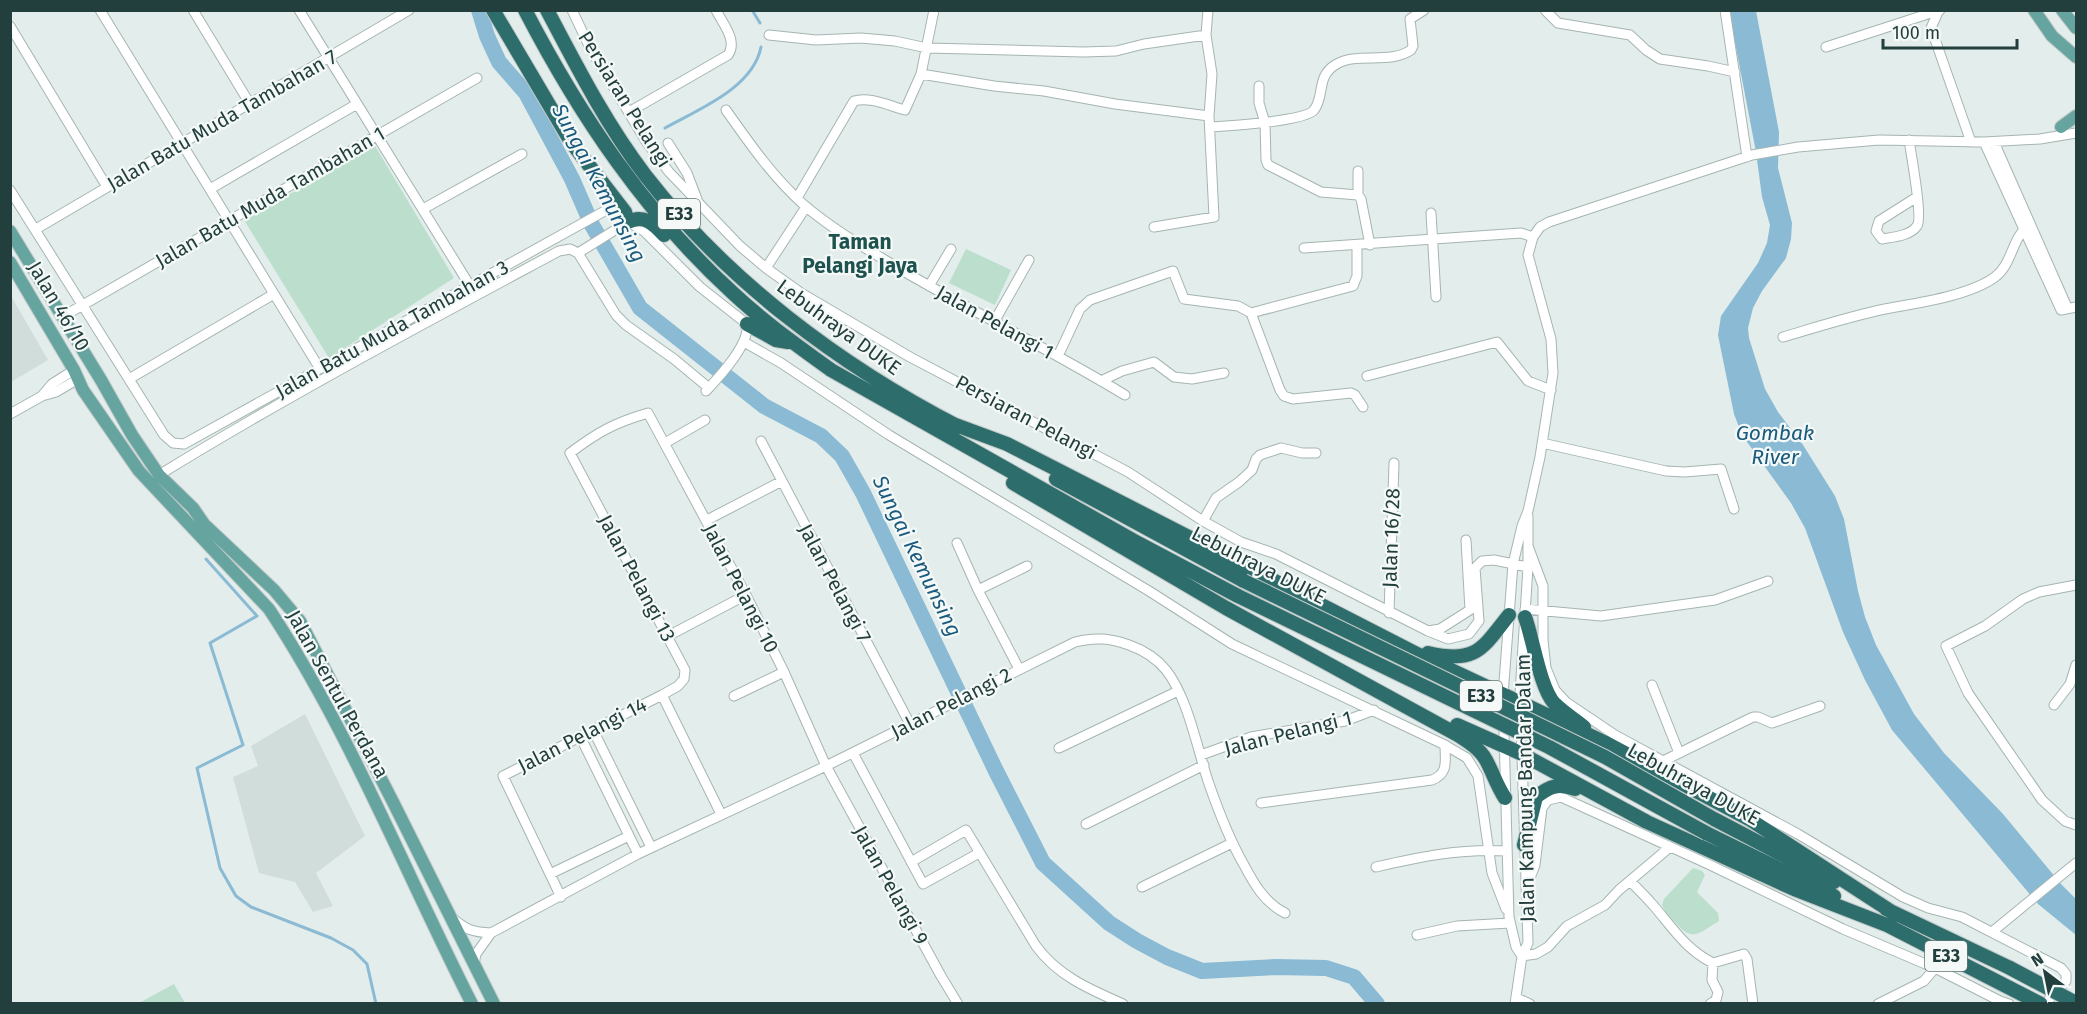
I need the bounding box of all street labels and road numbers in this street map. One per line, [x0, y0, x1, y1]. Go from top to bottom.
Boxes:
street label: Persiaran Pelangi [573, 26, 677, 172]
street label: Jalan Batu Muda Tambahan 7 [103, 44, 341, 196]
street label: Jalan Batu Muda Tambahan 1 [151, 121, 389, 273]
road number: E33 [658, 199, 700, 229]
street label: Jalan Batu Muda Tambahan 3 [271, 255, 513, 403]
street label: Jalan 46/10 [23, 257, 95, 355]
street label: Lebuhraya DUKE [772, 274, 906, 380]
street label: Jalan Pelangi 1 [932, 280, 1058, 364]
street label: Persiaran Pelangi [951, 370, 1101, 464]
street label: Jalan 16/28 [1377, 488, 1405, 588]
street label: Jalan Pelangi 13 [593, 510, 681, 646]
street label: Jalan Pelangi 10 [698, 519, 784, 657]
street label: Jalan Pelangi 7 [794, 520, 876, 647]
street label: Lebuhraya DUKE [1188, 521, 1330, 609]
street label: Jalan Sentul Perdana [282, 606, 394, 782]
street label: Jalan Kampung Bandar Dalam [1511, 653, 1539, 923]
street label: Jalan Pelangi 2 [887, 662, 1015, 744]
road number: E33 [1460, 681, 1502, 711]
street label: Jalan Pelangi 14 [514, 692, 651, 778]
street label: Jalan Pelangi 1 [1222, 706, 1354, 760]
street label: Lebuhraya DUKE [1624, 738, 1764, 830]
street label: Jalan Pelangi 9 [848, 821, 934, 949]
road number: E33 [1925, 941, 1967, 971]

